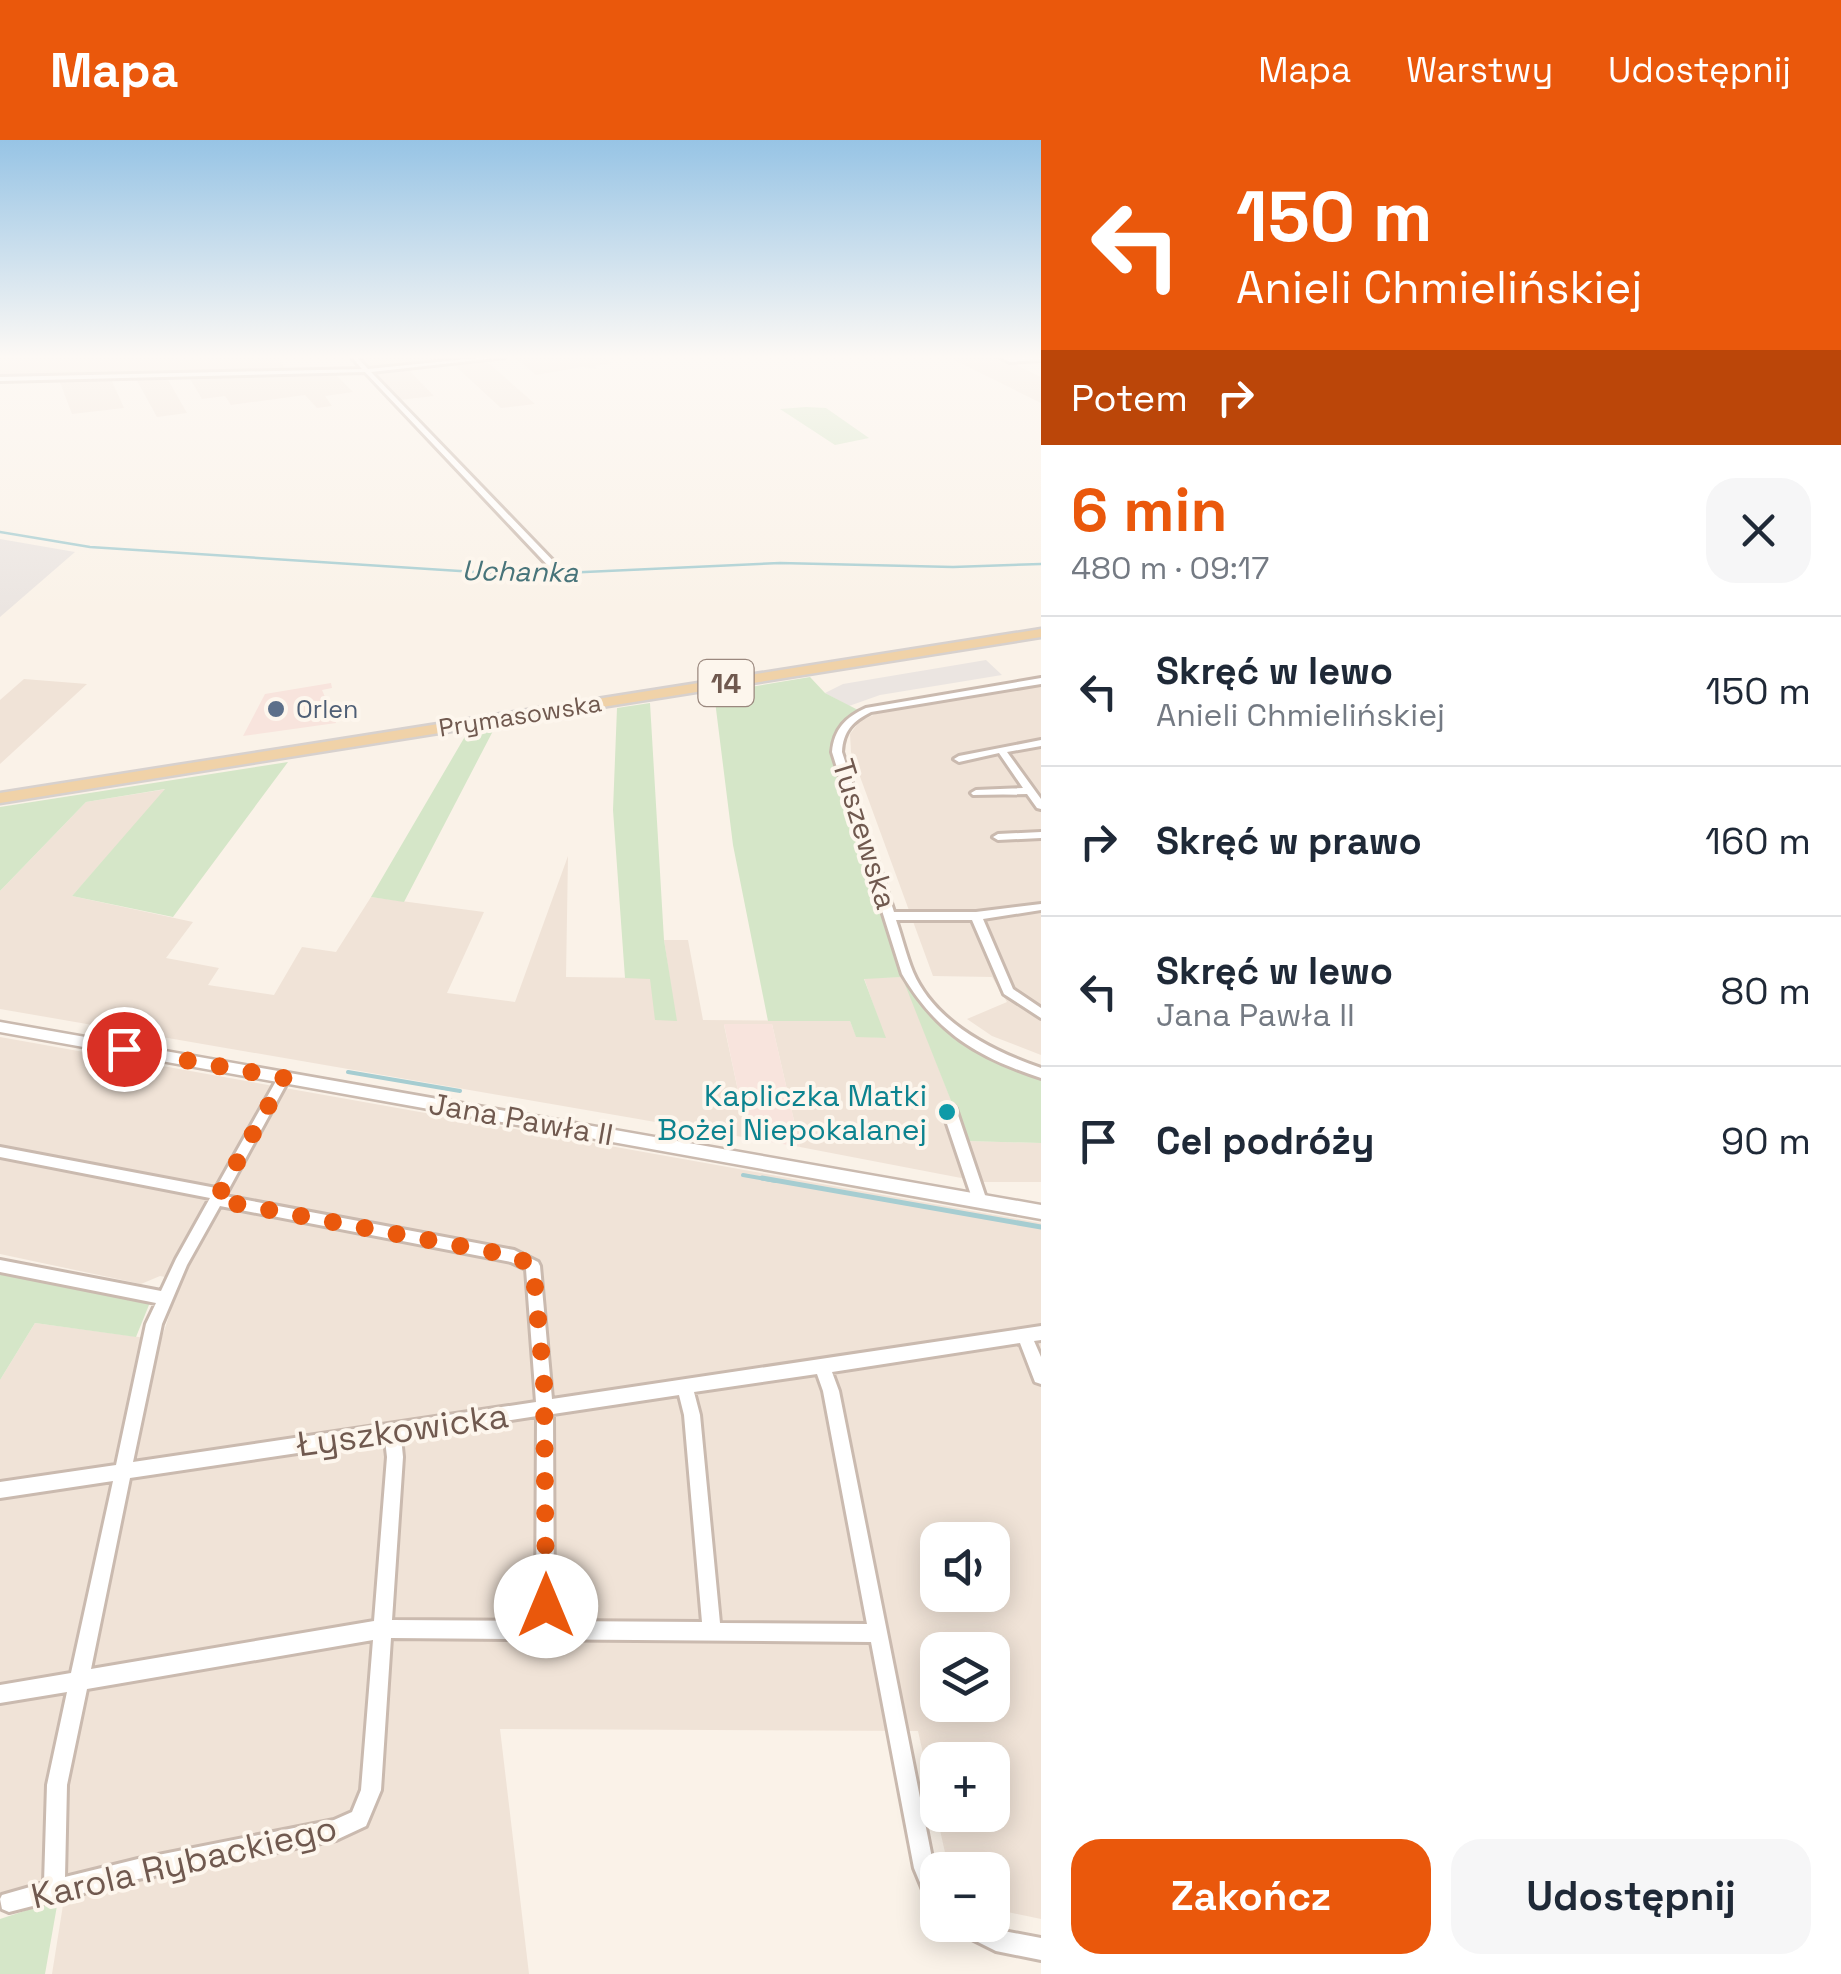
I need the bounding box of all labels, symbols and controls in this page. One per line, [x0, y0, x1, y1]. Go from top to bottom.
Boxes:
text: Mapa [50, 40, 178, 101]
text: Mapa [1258, 48, 1351, 92]
text: Warstwy [1406, 48, 1553, 92]
text: Udostępnij [1608, 48, 1791, 92]
text: 150 m [1236, 172, 1433, 261]
icon: left [1071, 180, 1201, 310]
text: Anieli Chmielińskiej [1236, 259, 1642, 316]
icon: right [1208, 370, 1263, 425]
text: Potem [1071, 374, 1188, 422]
text: 6 min [1071, 472, 1227, 549]
button: close [1706, 478, 1811, 583]
text: 480 m · 09:17 [1071, 548, 1269, 588]
water label: Uchanka [461, 552, 580, 590]
text: Skręć w lewo [1156, 647, 1393, 695]
road number: 14 [698, 660, 754, 706]
icon: left [1071, 664, 1126, 719]
text: 150 m [1706, 667, 1811, 715]
street label: Prymasowska [436, 686, 604, 744]
place label: Orlen [296, 693, 358, 725]
text: Anieli Chmielińskiej [1156, 695, 1445, 735]
marker: Orlen [265, 698, 287, 720]
street label: Tuszewska [824, 754, 906, 914]
icon: right [1071, 814, 1126, 869]
text: Skręć w prawo [1156, 817, 1422, 865]
text: 160 m [1705, 817, 1811, 865]
text: Skręć w lewo [1156, 947, 1393, 995]
icon: left [1071, 964, 1126, 1019]
text: 80 m [1721, 967, 1811, 1015]
text: Jana Pawła II [1156, 995, 1355, 1035]
pin [82, 1007, 167, 1092]
icon: arrive [97, 1022, 152, 1077]
place label: Kapliczka Matki Bożej Niepokalanej [657, 1076, 927, 1149]
street label: Jana Pawła II [426, 1084, 616, 1154]
marker: Kapliczka Matki Bożej Niepokalanej [936, 1101, 958, 1123]
icon: arrive [1071, 1114, 1126, 1169]
text: Cel podróży [1156, 1117, 1374, 1165]
text: 90 m [1721, 1117, 1811, 1165]
street label: Łyszkowicka [293, 1393, 511, 1467]
map controls [920, 1522, 1010, 1942]
button: sound [920, 1522, 1010, 1612]
position arrow [494, 1554, 598, 1658]
button: layers [920, 1632, 1010, 1722]
button: + [920, 1742, 1010, 1832]
street label: Karola Rybackiego [27, 1805, 341, 1919]
button: Zakończ [1071, 1839, 1431, 1954]
button: Udostępnij [1451, 1839, 1811, 1954]
button: − [920, 1852, 1010, 1942]

